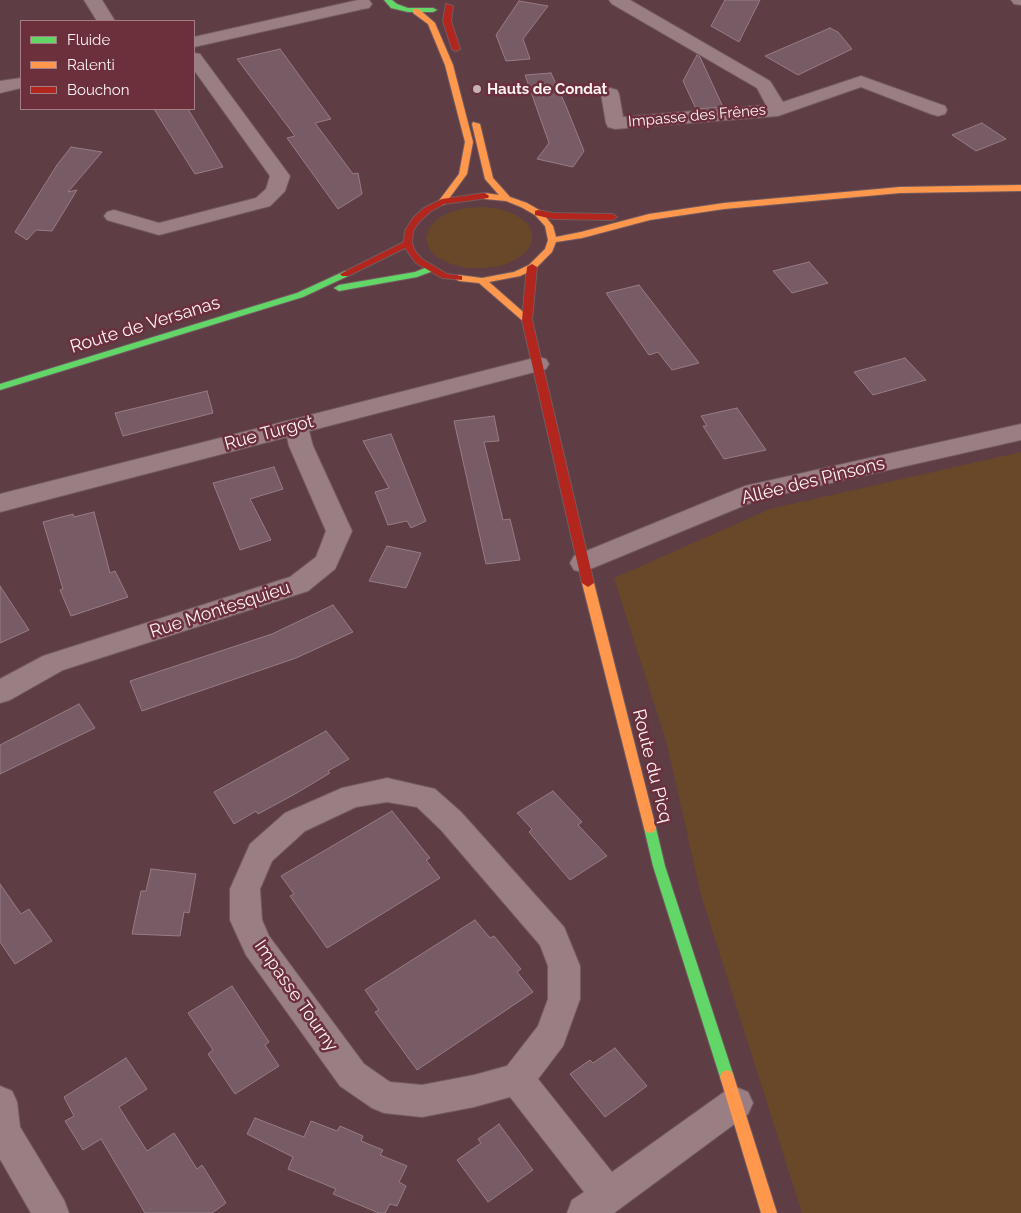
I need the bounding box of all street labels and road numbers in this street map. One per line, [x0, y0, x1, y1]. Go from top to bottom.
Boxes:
street label: Impasse des Frênes [627, 101, 767, 131]
street label: Route de Versanas [67, 292, 223, 358]
street label: Rue Turgot [222, 411, 316, 455]
street label: Allée des Pinsons [739, 453, 887, 509]
street label: Rue Montesquieu [147, 577, 293, 643]
street label: Route du Picq [627, 707, 677, 825]
street label: Impasse Tourny [250, 936, 342, 1056]

